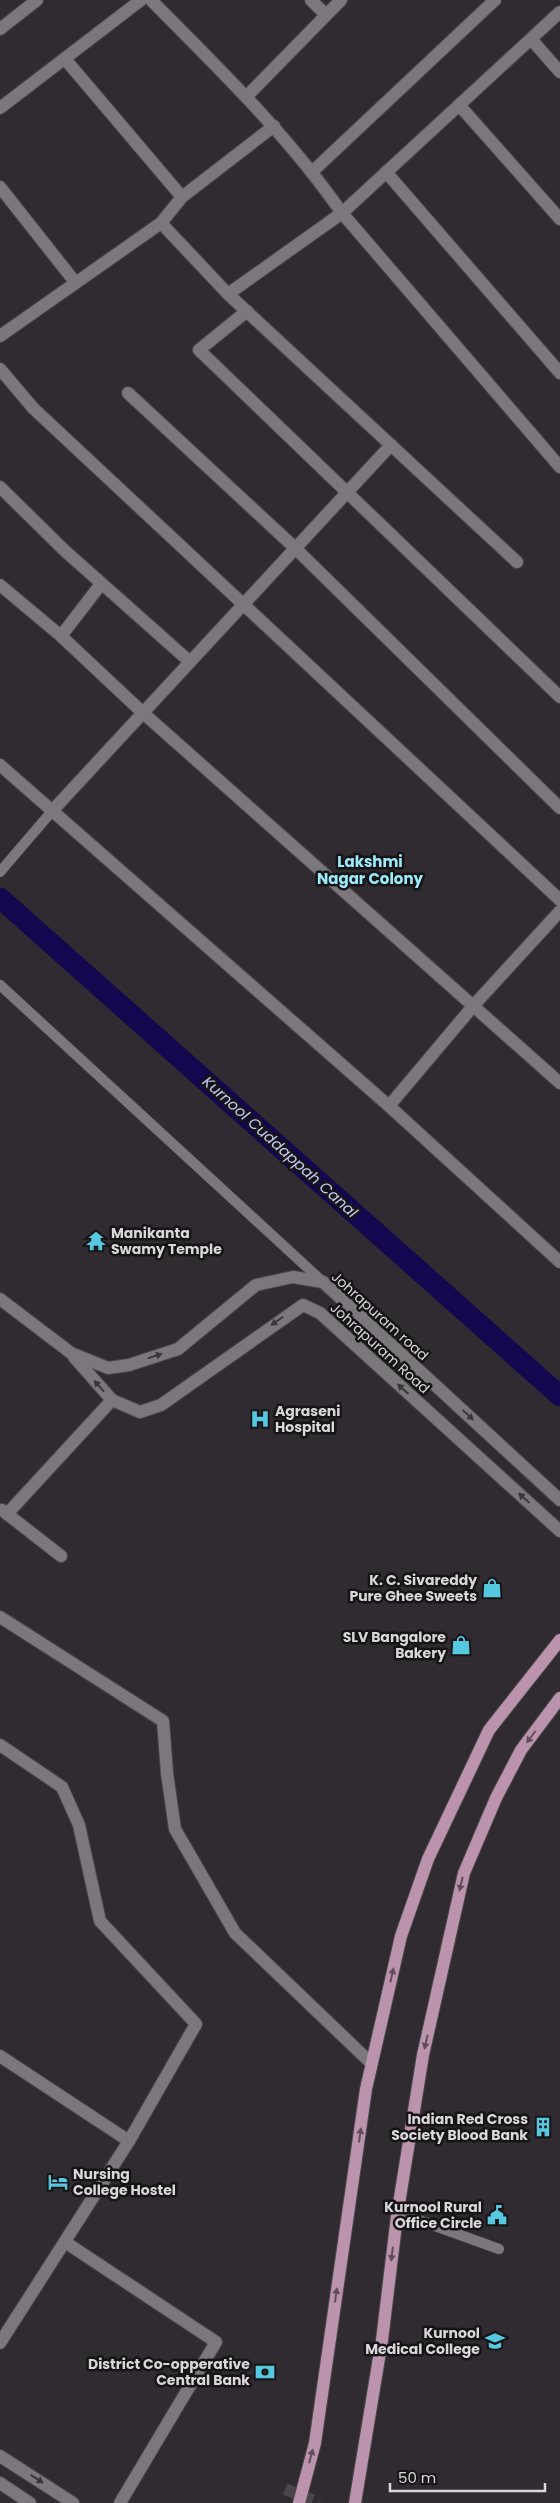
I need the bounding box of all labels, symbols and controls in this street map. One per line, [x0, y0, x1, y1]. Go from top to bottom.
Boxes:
district label: Lakshmi Nagar Colony [317, 851, 424, 889]
water label: Kurnool Cuddappah Canal [198, 1071, 363, 1222]
place label: Manikanta Swamy Temple [111, 1223, 222, 1259]
temple icon: Manikanta Swamy Temple [85, 1230, 107, 1252]
street label: Johrapuram road [327, 1267, 433, 1365]
street label: Johrapuram Road [326, 1298, 434, 1398]
one-way arrow [270, 1316, 284, 1326]
one-way arrow [148, 1352, 163, 1360]
one-way arrow [94, 1379, 105, 1392]
one-way arrow [398, 1383, 410, 1395]
place label: Agraseni Hospital [275, 1401, 340, 1437]
hospital icon: Agraseni Hospital [249, 1408, 271, 1430]
one-way arrow [462, 1409, 474, 1421]
one-way arrow [518, 1492, 530, 1504]
place label: K. C. Sivareddy Pure Ghee Sweets [349, 1570, 477, 1606]
shop icon: K. C. Sivareddy Pure Ghee Sweets [481, 1577, 503, 1599]
place label: SLV Bangalore Bakery [343, 1627, 446, 1663]
shop icon: SLV Bangalore Bakery [450, 1634, 472, 1656]
one-way arrow [525, 1730, 536, 1743]
one-way arrow [457, 1876, 465, 1892]
one-way arrow [388, 1968, 396, 1983]
one-way arrow [422, 2035, 430, 2050]
place label: Indian Red Cross Society Blood Bank [391, 2109, 528, 2145]
building icon: Indian Red Cross Society Blood Bank [532, 2116, 554, 2138]
one-way arrow [356, 2126, 364, 2142]
place label: Nursing College Hostel [73, 2164, 176, 2200]
hotel icon: Nursing College Hostel [47, 2171, 69, 2193]
place label: Kurnool Rural Office Circle [384, 2197, 482, 2233]
public building icon: Kurnool Rural Office Circle [486, 2204, 508, 2226]
one-way arrow [388, 2247, 396, 2263]
one-way arrow [333, 2287, 341, 2303]
place label: Kurnool Medical College [365, 2323, 480, 2359]
school or university icon: Kurnool Medical College [484, 2330, 506, 2352]
place label: District Co-opperative Central Bank [88, 2354, 250, 2390]
bank icon: District Co-opperative Central Bank [254, 2361, 276, 2383]
one-way arrow [307, 2448, 315, 2463]
scale bar [390, 2460, 545, 2492]
text: 50 m [398, 2467, 436, 2488]
one-way arrow [30, 2475, 43, 2484]

